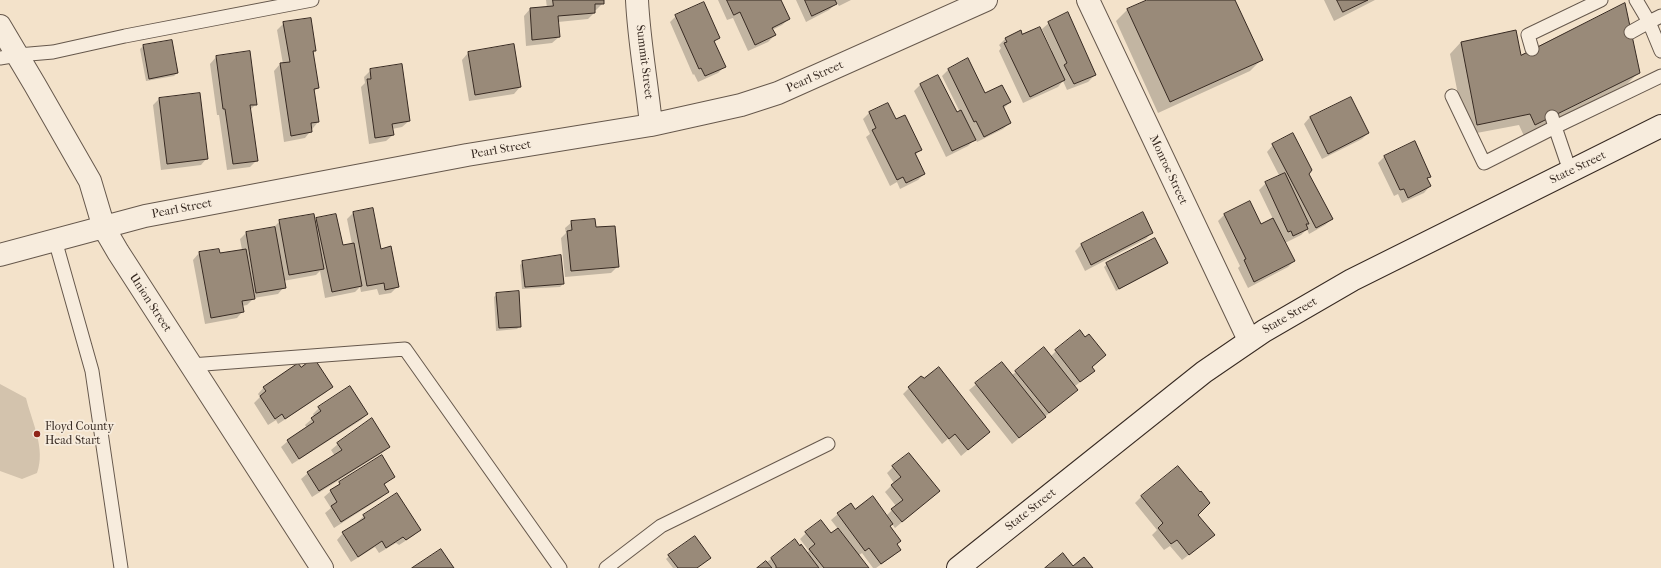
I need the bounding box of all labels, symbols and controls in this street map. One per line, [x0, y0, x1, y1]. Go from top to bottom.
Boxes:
street label: Summit Street [632, 24, 656, 100]
street label: Pearl Street [784, 58, 846, 96]
street label: Monroe Street [1146, 133, 1190, 207]
street label: Pearl Street [470, 138, 532, 162]
street label: State Street [1548, 148, 1608, 188]
street label: Pearl Street [151, 196, 213, 222]
street label: Union Street [126, 271, 174, 335]
street label: State Street [1260, 295, 1320, 337]
place label: Floyd County Head Start [45, 420, 114, 448]
marker: Floyd County Head Start [32, 429, 42, 439]
street label: State Street [1003, 486, 1059, 534]

